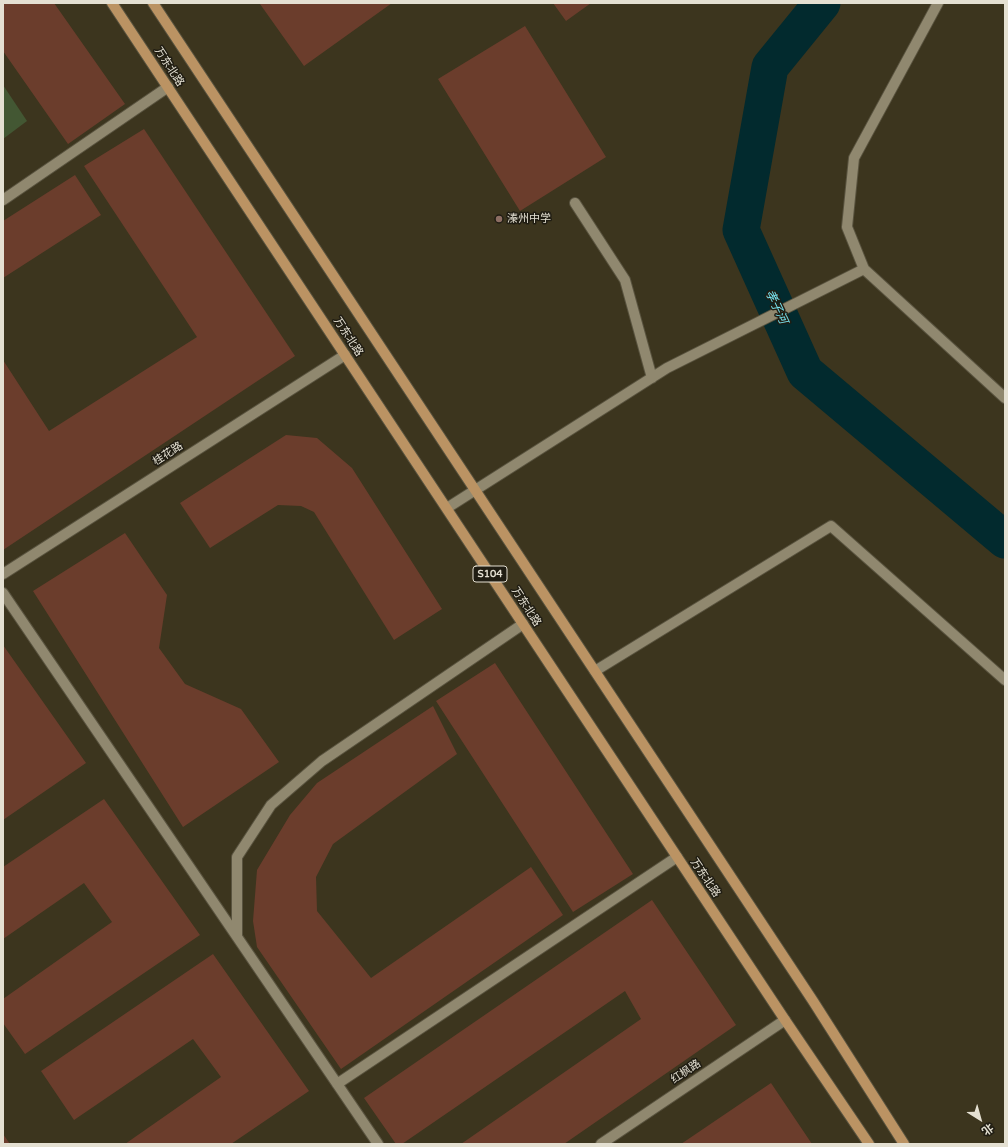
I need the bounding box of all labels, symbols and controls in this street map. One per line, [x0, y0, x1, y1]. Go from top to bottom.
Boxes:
street label: 万东北路 [151, 45, 187, 89]
place label: 溱州中学 [507, 212, 551, 226]
marker: 溱州中学 [494, 214, 504, 224]
water label: 孝子河 [762, 288, 790, 326]
street label: 万东北路 [330, 315, 366, 359]
street label: 桂花路 [151, 439, 185, 469]
road number: S104 [473, 566, 507, 582]
street label: 万东北路 [508, 585, 544, 629]
street label: 万东北路 [687, 856, 723, 900]
street label: 红枫路 [669, 1057, 703, 1087]
north arrow [960, 1099, 1000, 1139]
text: 北 [979, 1120, 996, 1137]

